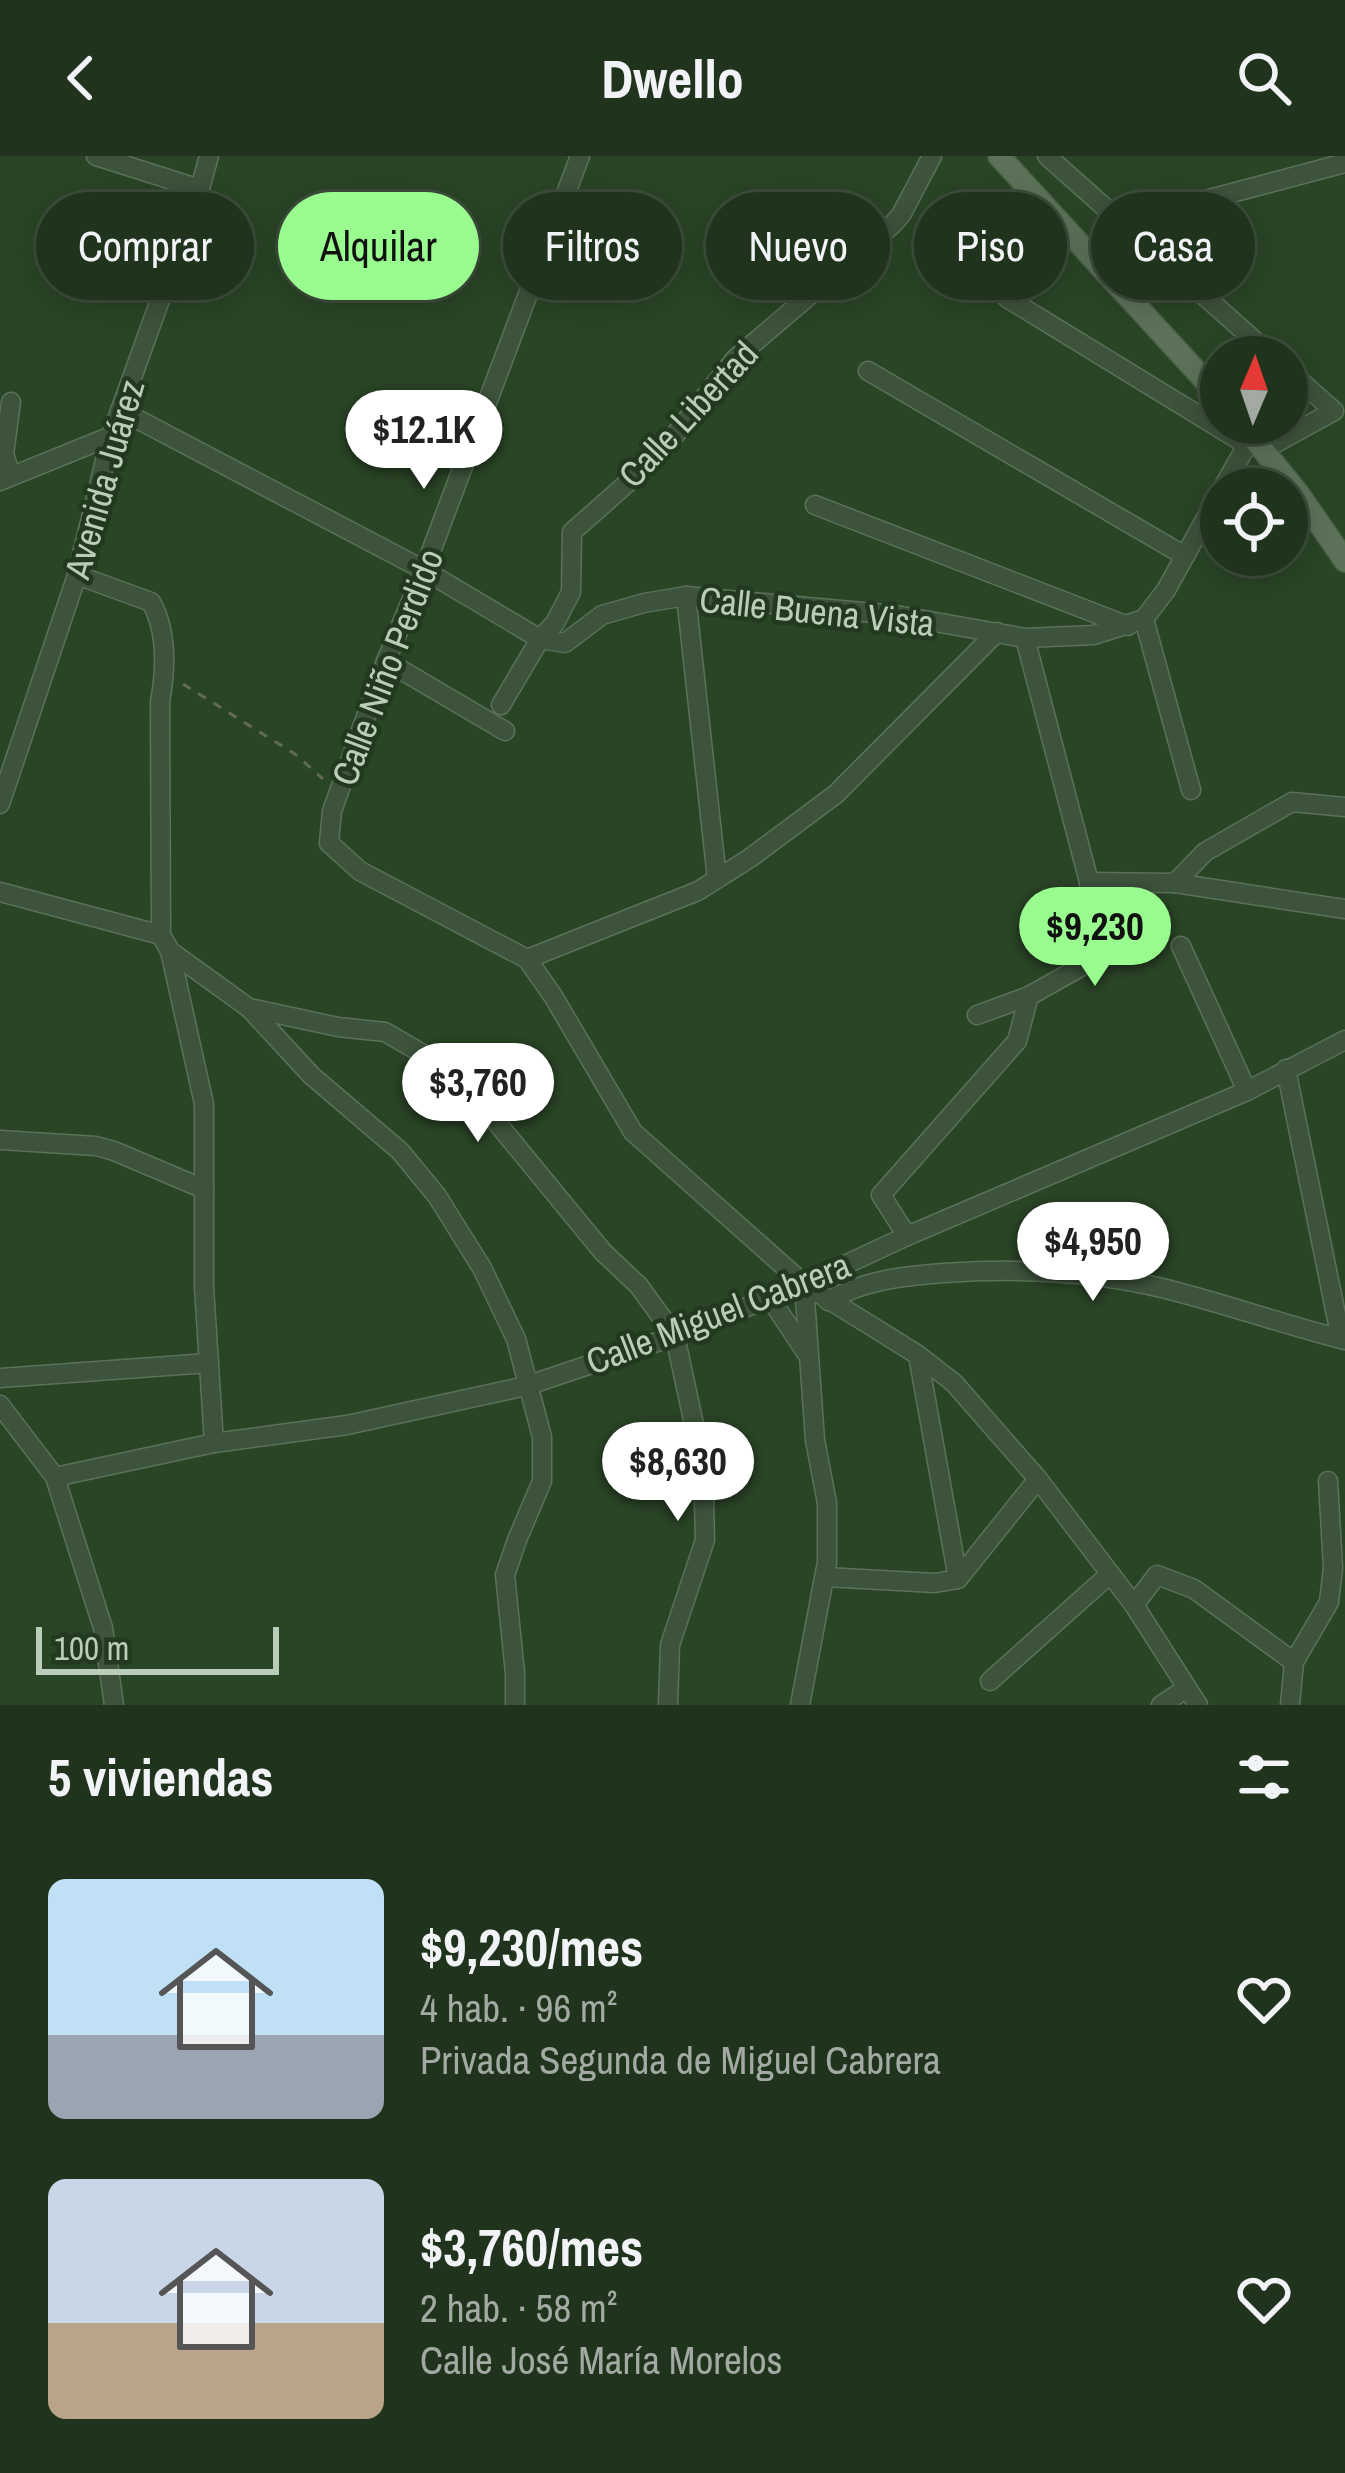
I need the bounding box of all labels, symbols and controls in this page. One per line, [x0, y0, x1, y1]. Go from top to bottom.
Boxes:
text: Dwello [601, 42, 744, 115]
icon: back [48, 45, 114, 111]
icon: search [1231, 45, 1297, 111]
chip: Comprar [36, 192, 254, 300]
chip: Alquilar [278, 192, 479, 300]
chip: Filtros [503, 192, 682, 300]
chip: Nuevo [706, 192, 890, 300]
chip: Piso [914, 192, 1067, 300]
chip: Casa [1091, 192, 1255, 300]
street label: Calle Libertad [608, 330, 768, 498]
north arrow [1200, 336, 1308, 444]
map controls [1200, 336, 1308, 576]
street label: Avenida Juárez [52, 374, 155, 585]
pin: $12.1K [326, 390, 522, 492]
text: $12.1K [372, 403, 476, 455]
button: locate [1200, 468, 1308, 576]
street label: Calle Niño Perdido [320, 542, 454, 792]
street label: Calle Buena Vista [697, 575, 937, 647]
pin: $9,230 [997, 887, 1193, 989]
text: $9,230 [1046, 900, 1144, 952]
pin: $3,760 [380, 1043, 576, 1145]
text: $3,760 [429, 1056, 527, 1108]
pin: $4,950 [995, 1202, 1191, 1304]
text: $4,950 [1044, 1215, 1142, 1267]
street label: Calle Miguel Cabrera [579, 1241, 857, 1385]
pin: $8,630 [580, 1422, 776, 1524]
text: $8,630 [629, 1435, 727, 1487]
scale bar [36, 1621, 279, 1674]
text: 100 m [54, 1626, 129, 1670]
text: 5 viviendas [48, 1743, 274, 1812]
icon: filters [1231, 1744, 1297, 1810]
text: $9,230/mes [420, 1913, 643, 1982]
icon: home [144, 1927, 288, 2071]
icon: heart [1231, 1966, 1297, 2032]
text: 4 hab. · 96 m² [420, 1982, 617, 2034]
text: Privada Segunda de Miguel Cabrera [420, 2034, 941, 2086]
text: $3,760/mes [420, 2213, 643, 2282]
icon: home [144, 2227, 288, 2371]
icon: heart [1231, 2266, 1297, 2332]
text: 2 hab. · 58 m² [420, 2282, 617, 2334]
text: Calle José María Morelos [420, 2334, 783, 2386]

